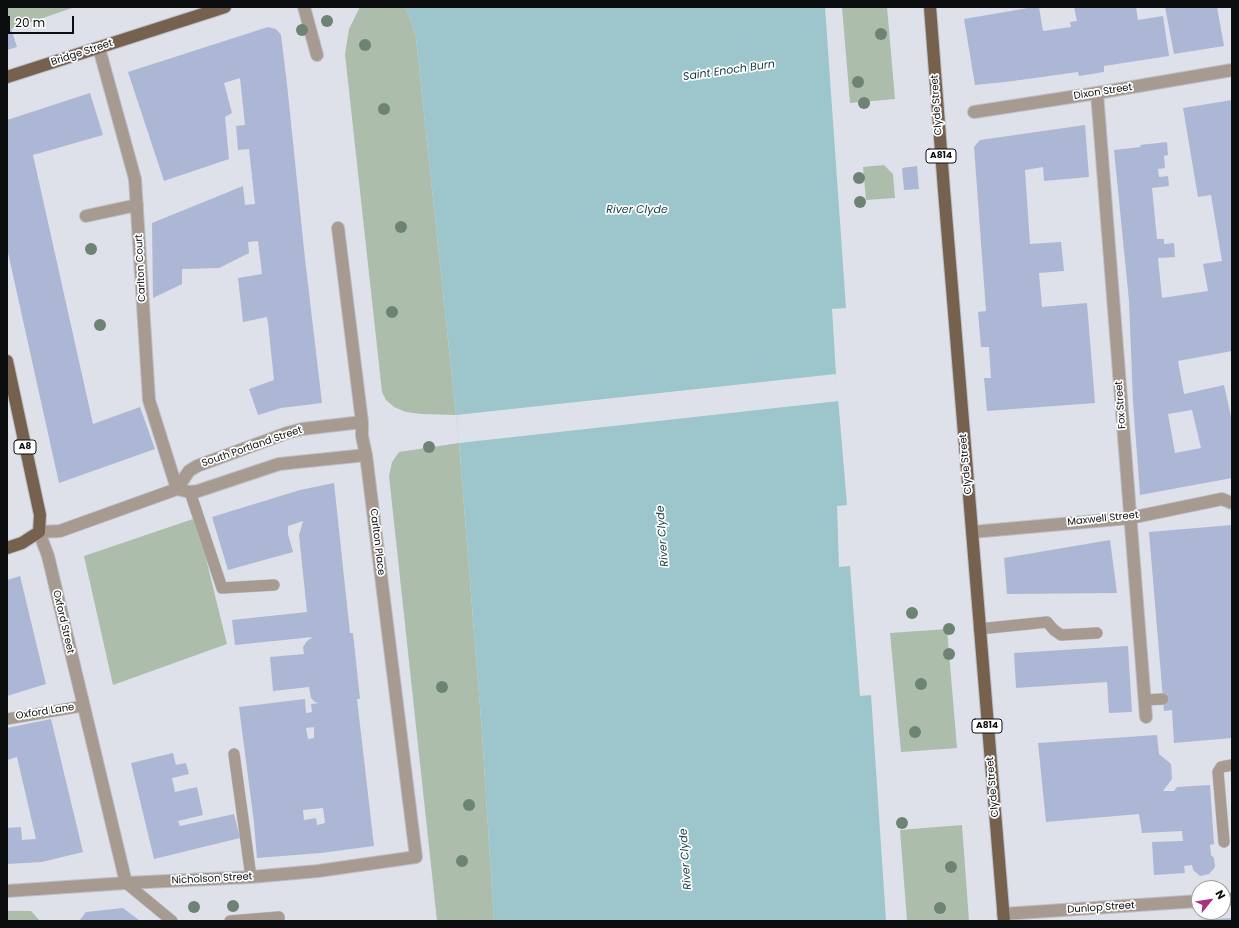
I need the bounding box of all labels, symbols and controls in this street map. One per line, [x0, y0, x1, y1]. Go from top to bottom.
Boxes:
scale bar [10, 8, 76, 34]
text: 20 m [15, 14, 45, 31]
street label: Bridge Street [50, 37, 114, 69]
water label: Saint Enoch Burn [682, 58, 776, 84]
street label: Clyde Street [929, 74, 945, 136]
street label: Dixon Street [1073, 81, 1133, 103]
road number: A814 [926, 149, 956, 163]
water label: River Clyde [606, 203, 668, 217]
street label: Carlton Court [133, 234, 149, 302]
street label: Fox Street [1113, 381, 1129, 429]
street label: South Portland Street [200, 424, 304, 470]
street label: Clyde Street [957, 433, 975, 495]
road number: A8 [14, 440, 36, 454]
water label: River Clyde [654, 505, 672, 567]
street label: Carlton Place [367, 508, 387, 576]
street label: Maxwell Street [1067, 509, 1139, 529]
street label: Oxford Street [50, 589, 76, 655]
street label: Oxford Lane [15, 701, 75, 723]
road number: A814 [972, 719, 1002, 733]
street label: Clyde Street [984, 756, 1002, 818]
water label: River Clyde [677, 828, 695, 890]
street label: Nicholson Street [171, 871, 253, 887]
north arrow [1191, 880, 1231, 920]
text: N [1212, 887, 1230, 902]
street label: Dunlop Street [1067, 900, 1135, 916]

